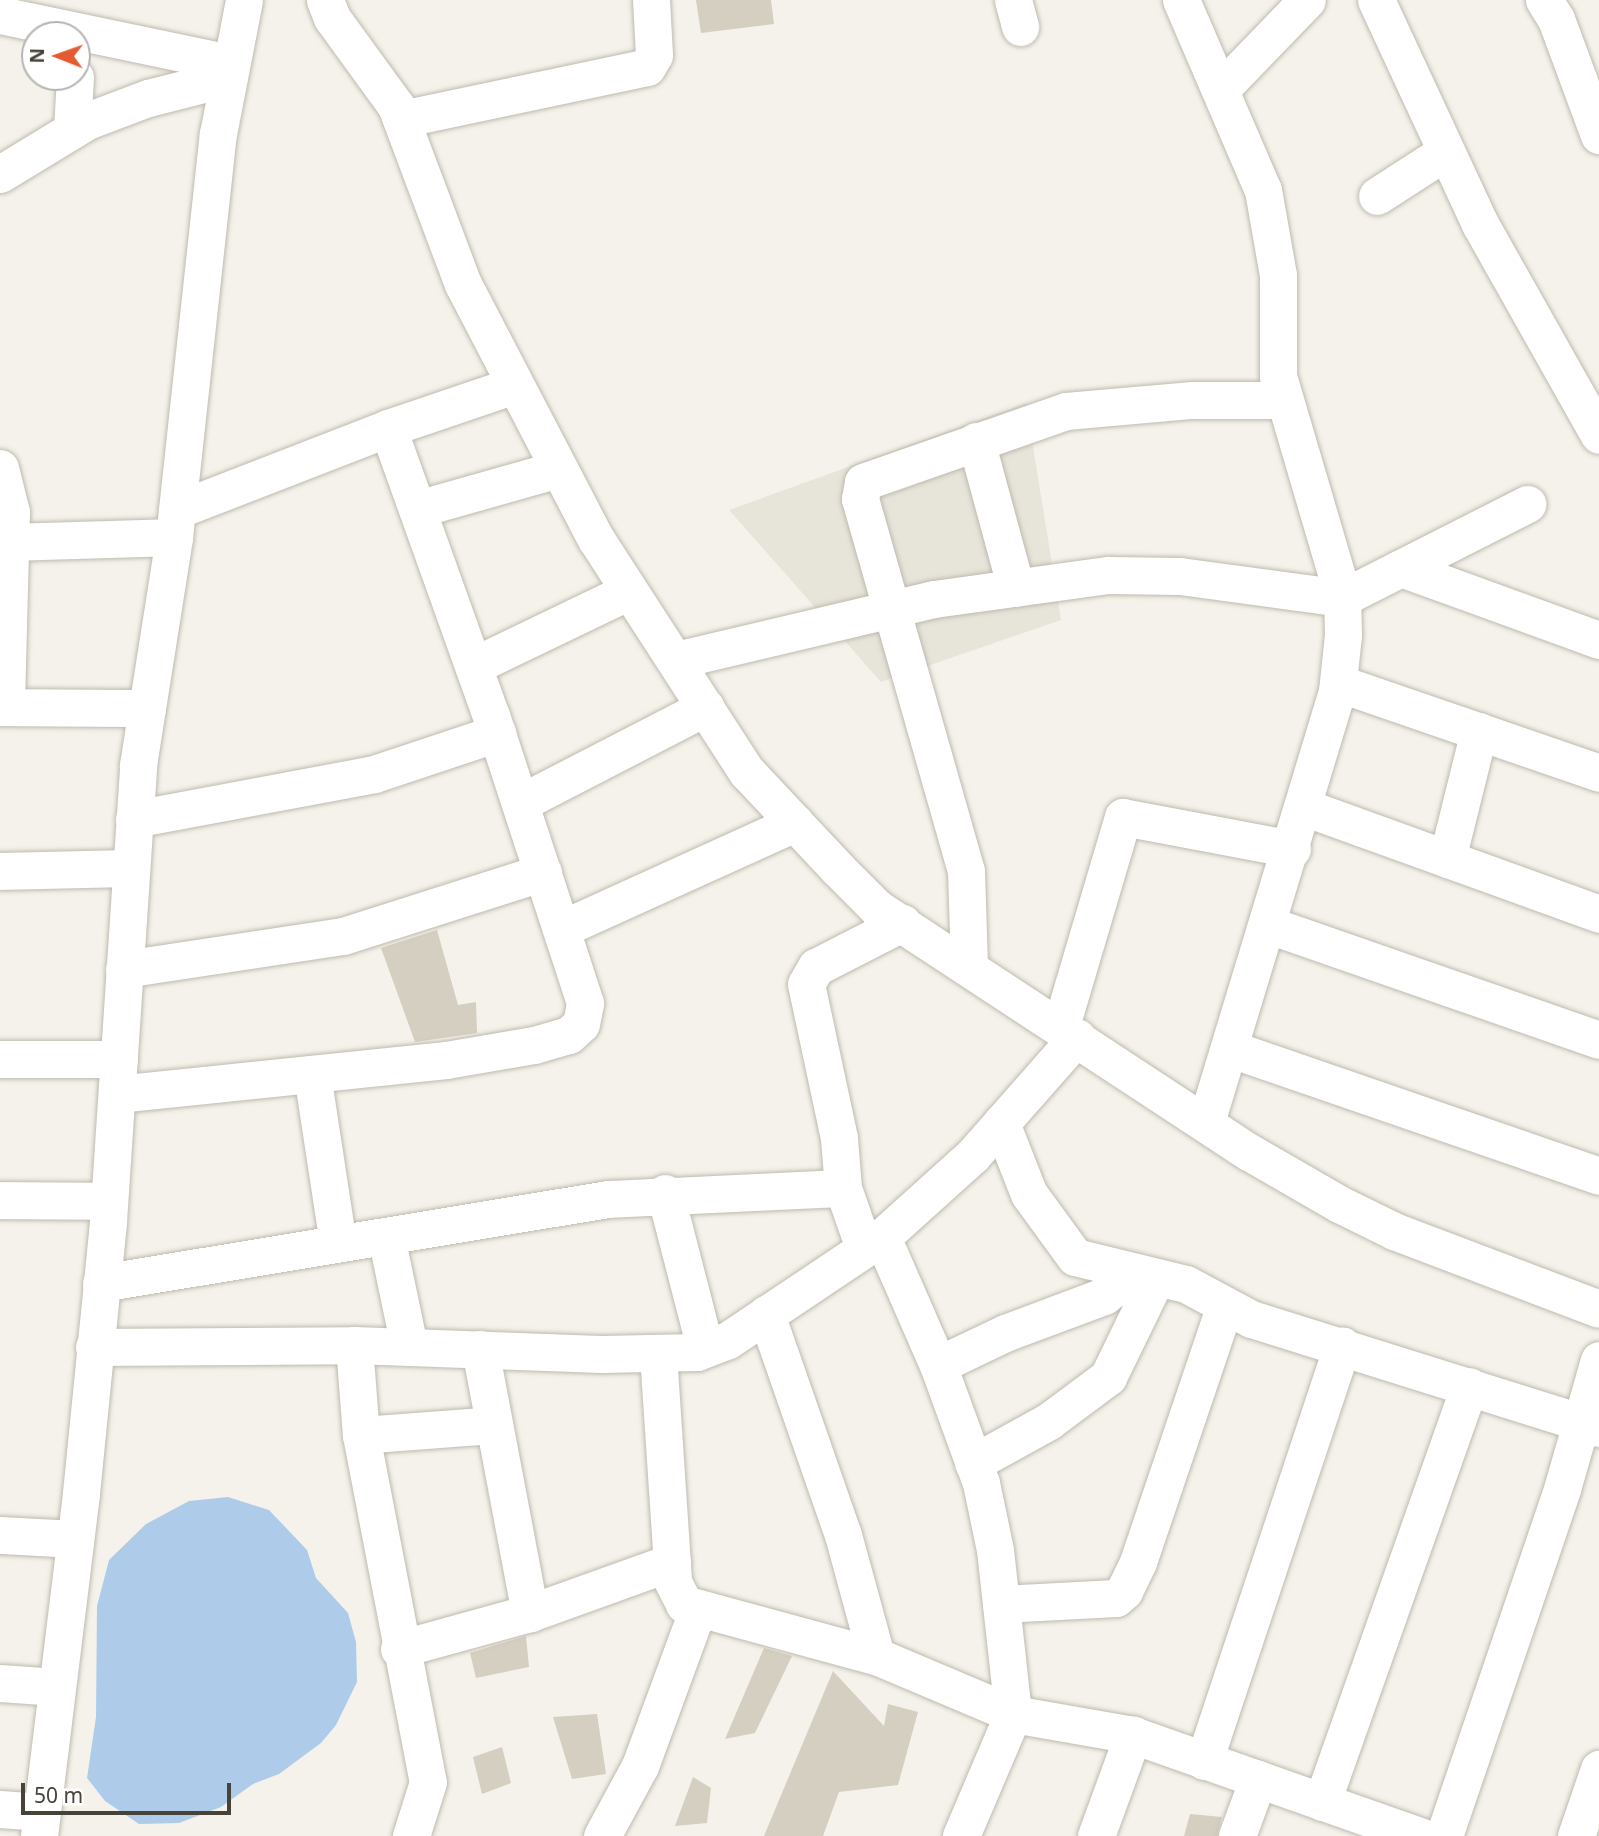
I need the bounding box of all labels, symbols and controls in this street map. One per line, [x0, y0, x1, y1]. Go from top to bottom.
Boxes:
north arrow [21, 21, 91, 91]
text: N [24, 48, 50, 64]
scale bar [24, 1770, 234, 1814]
text: 50 m [34, 1781, 83, 1809]

